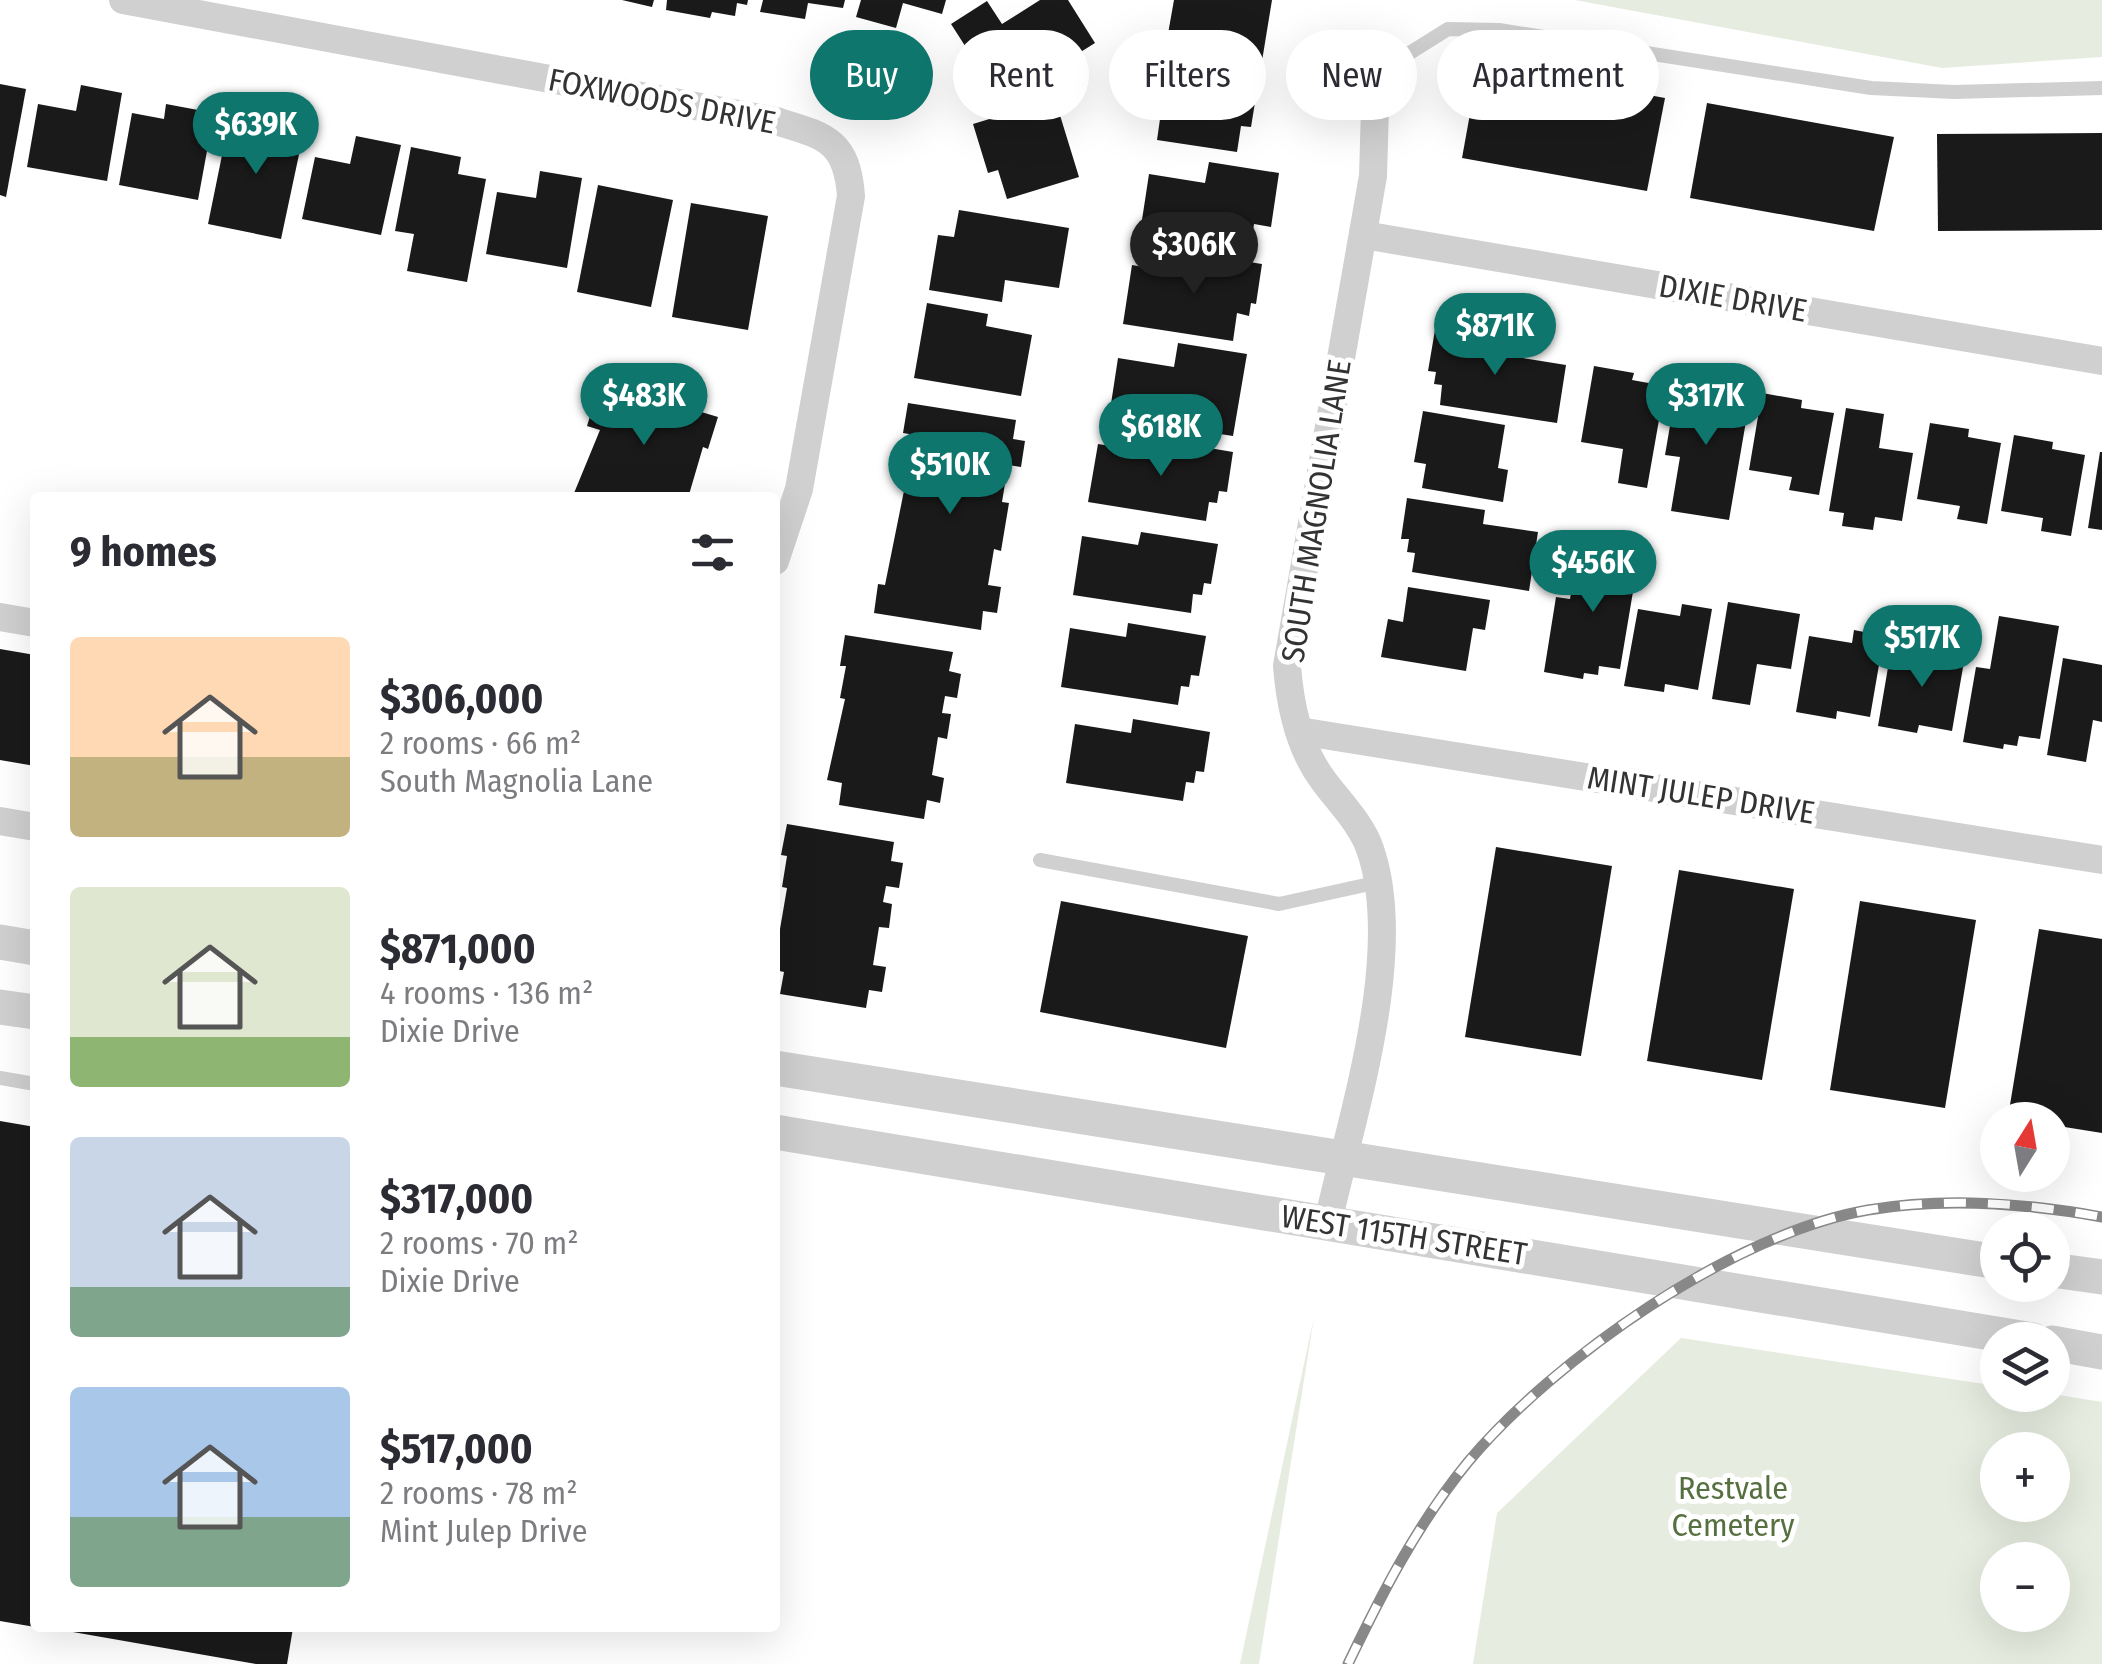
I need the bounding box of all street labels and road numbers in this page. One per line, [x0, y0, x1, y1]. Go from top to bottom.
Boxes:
street label: FOXWOODS DRIVE [545, 60, 779, 142]
street label: DIXIE DRIVE [1656, 266, 1810, 330]
street label: SOUTH MAGNOLIA LANE [1273, 357, 1359, 665]
street label: MINT JULEP DRIVE [1585, 758, 1817, 832]
street label: WEST 115TH STREET [1279, 1197, 1530, 1273]

